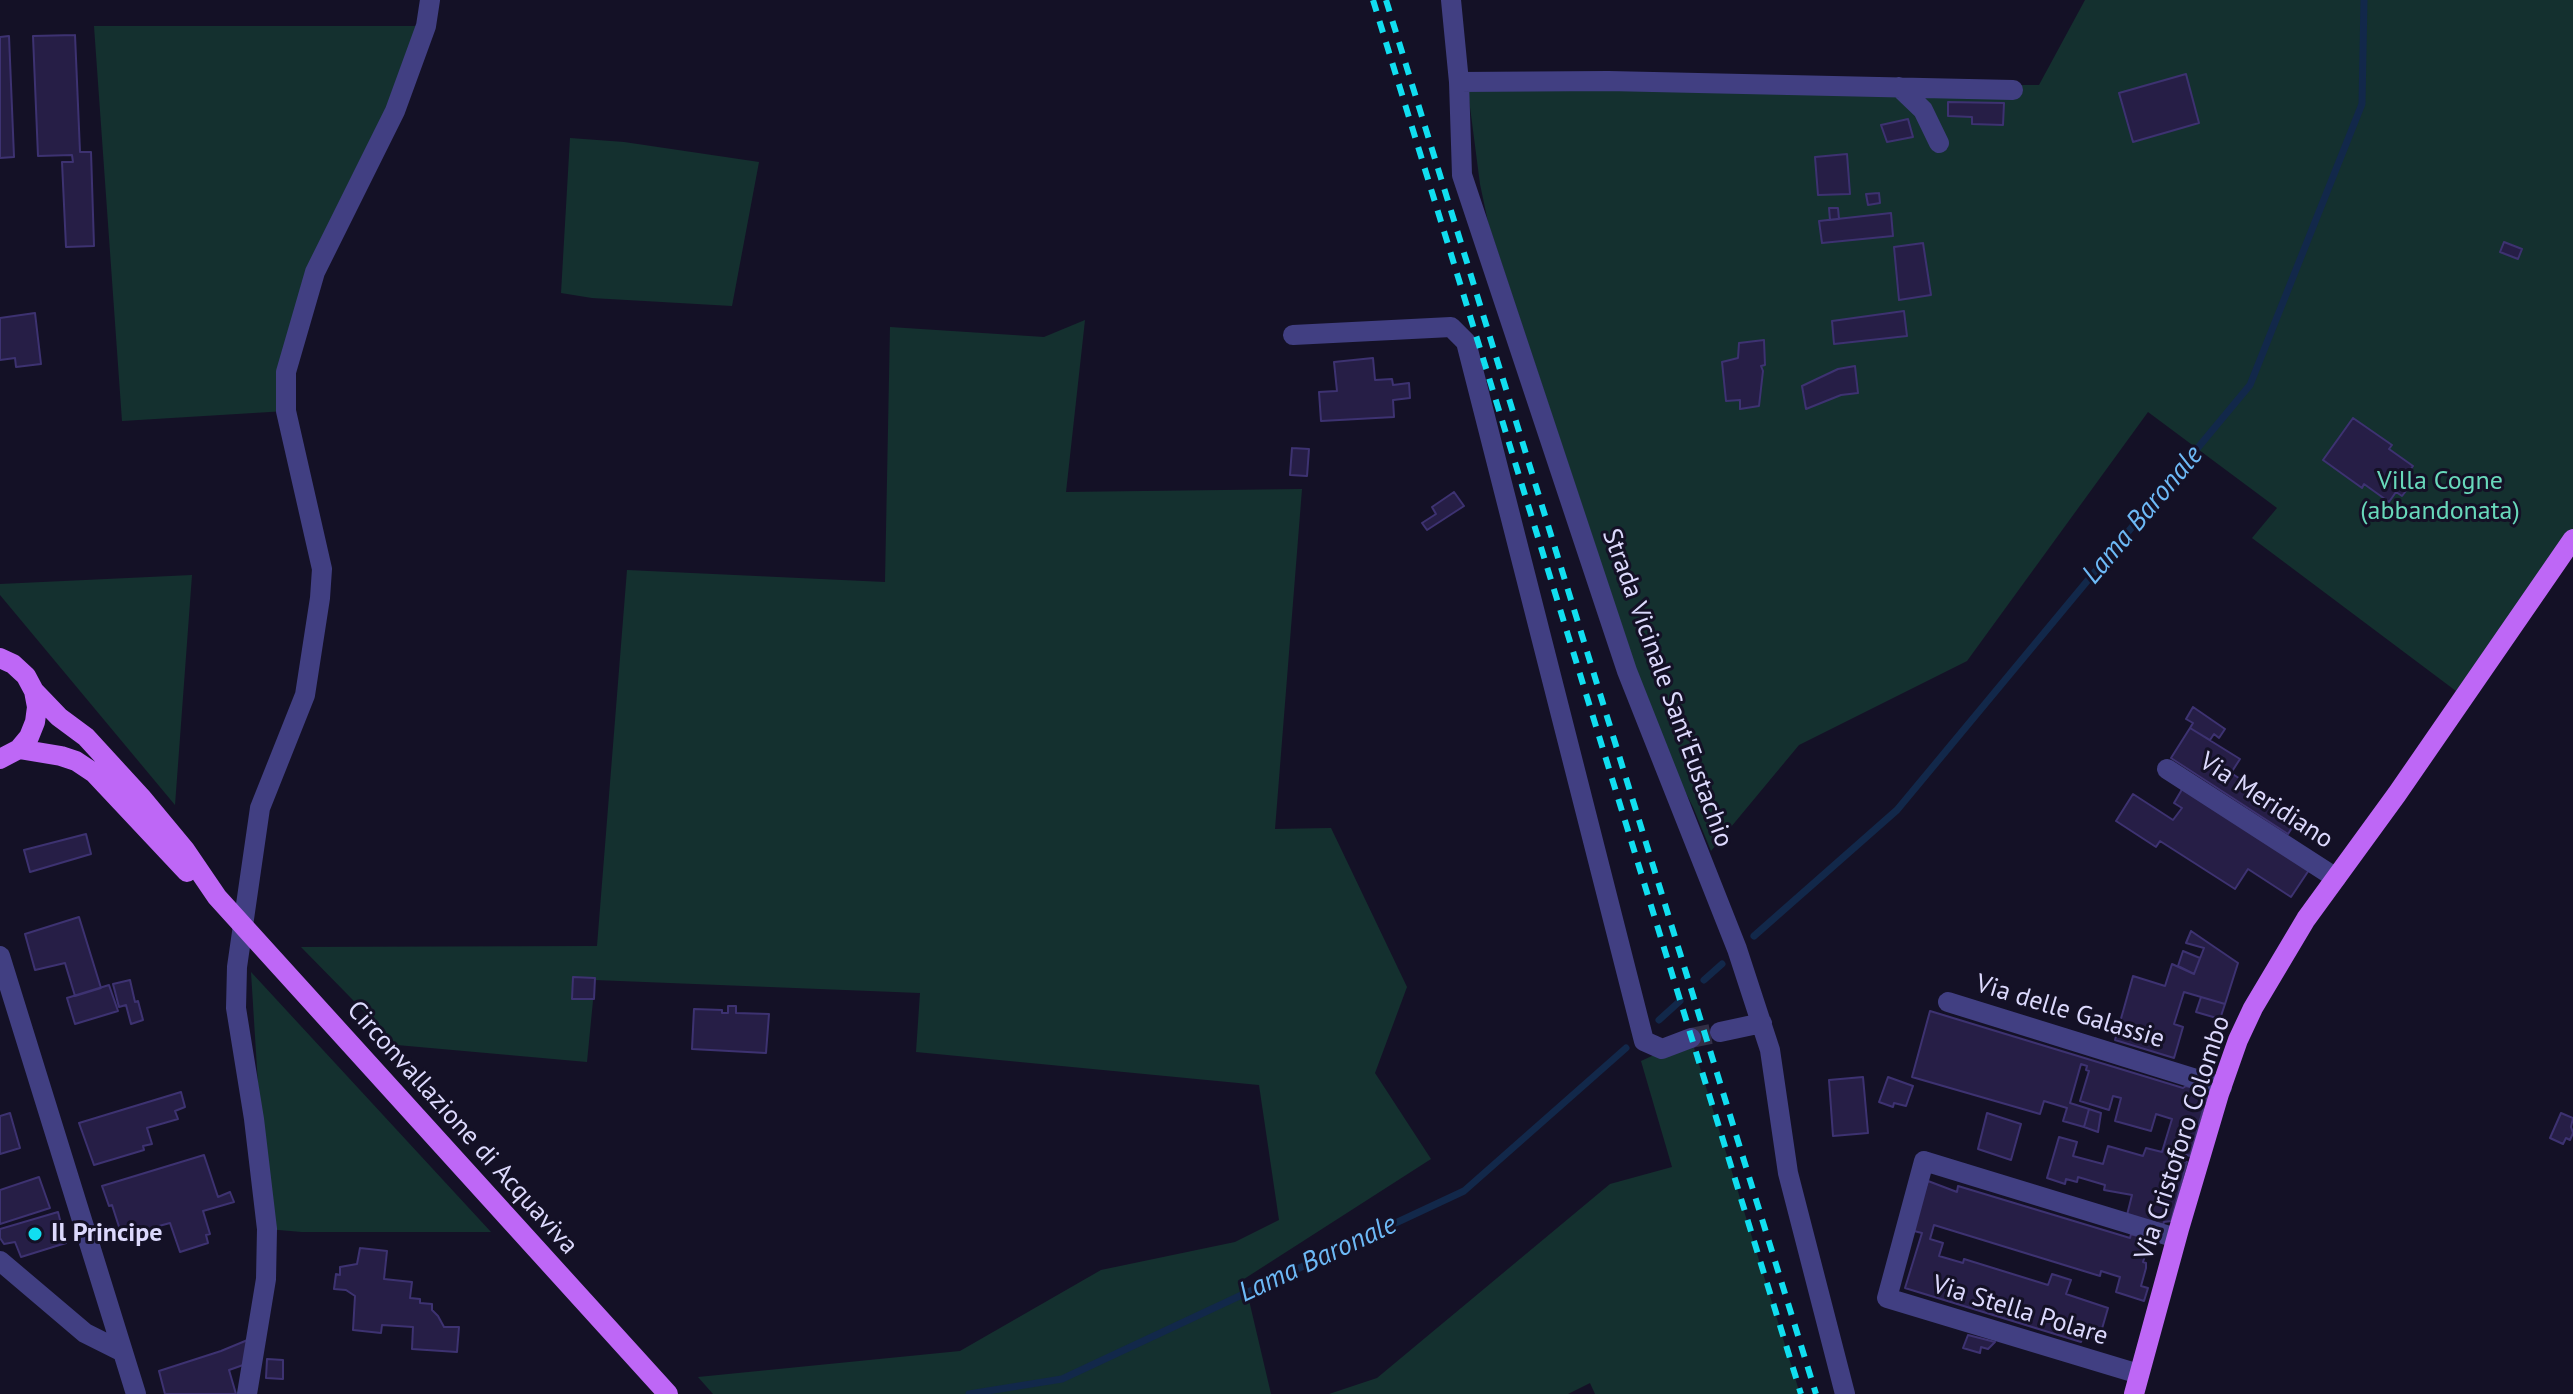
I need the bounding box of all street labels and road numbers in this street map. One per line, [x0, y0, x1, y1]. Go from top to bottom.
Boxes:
street label: Strada Vicinale Sant'Eustachio [1595, 525, 1739, 851]
street label: Via Meridiano [2193, 746, 2339, 856]
street label: Via delle Galassie [1972, 969, 2168, 1055]
street label: Circonvallazione di Acquaviva [340, 995, 584, 1261]
street label: Via Cristoforo Colombo [2129, 1012, 2237, 1264]
street label: Via Stella Polare [1928, 1269, 2112, 1353]

